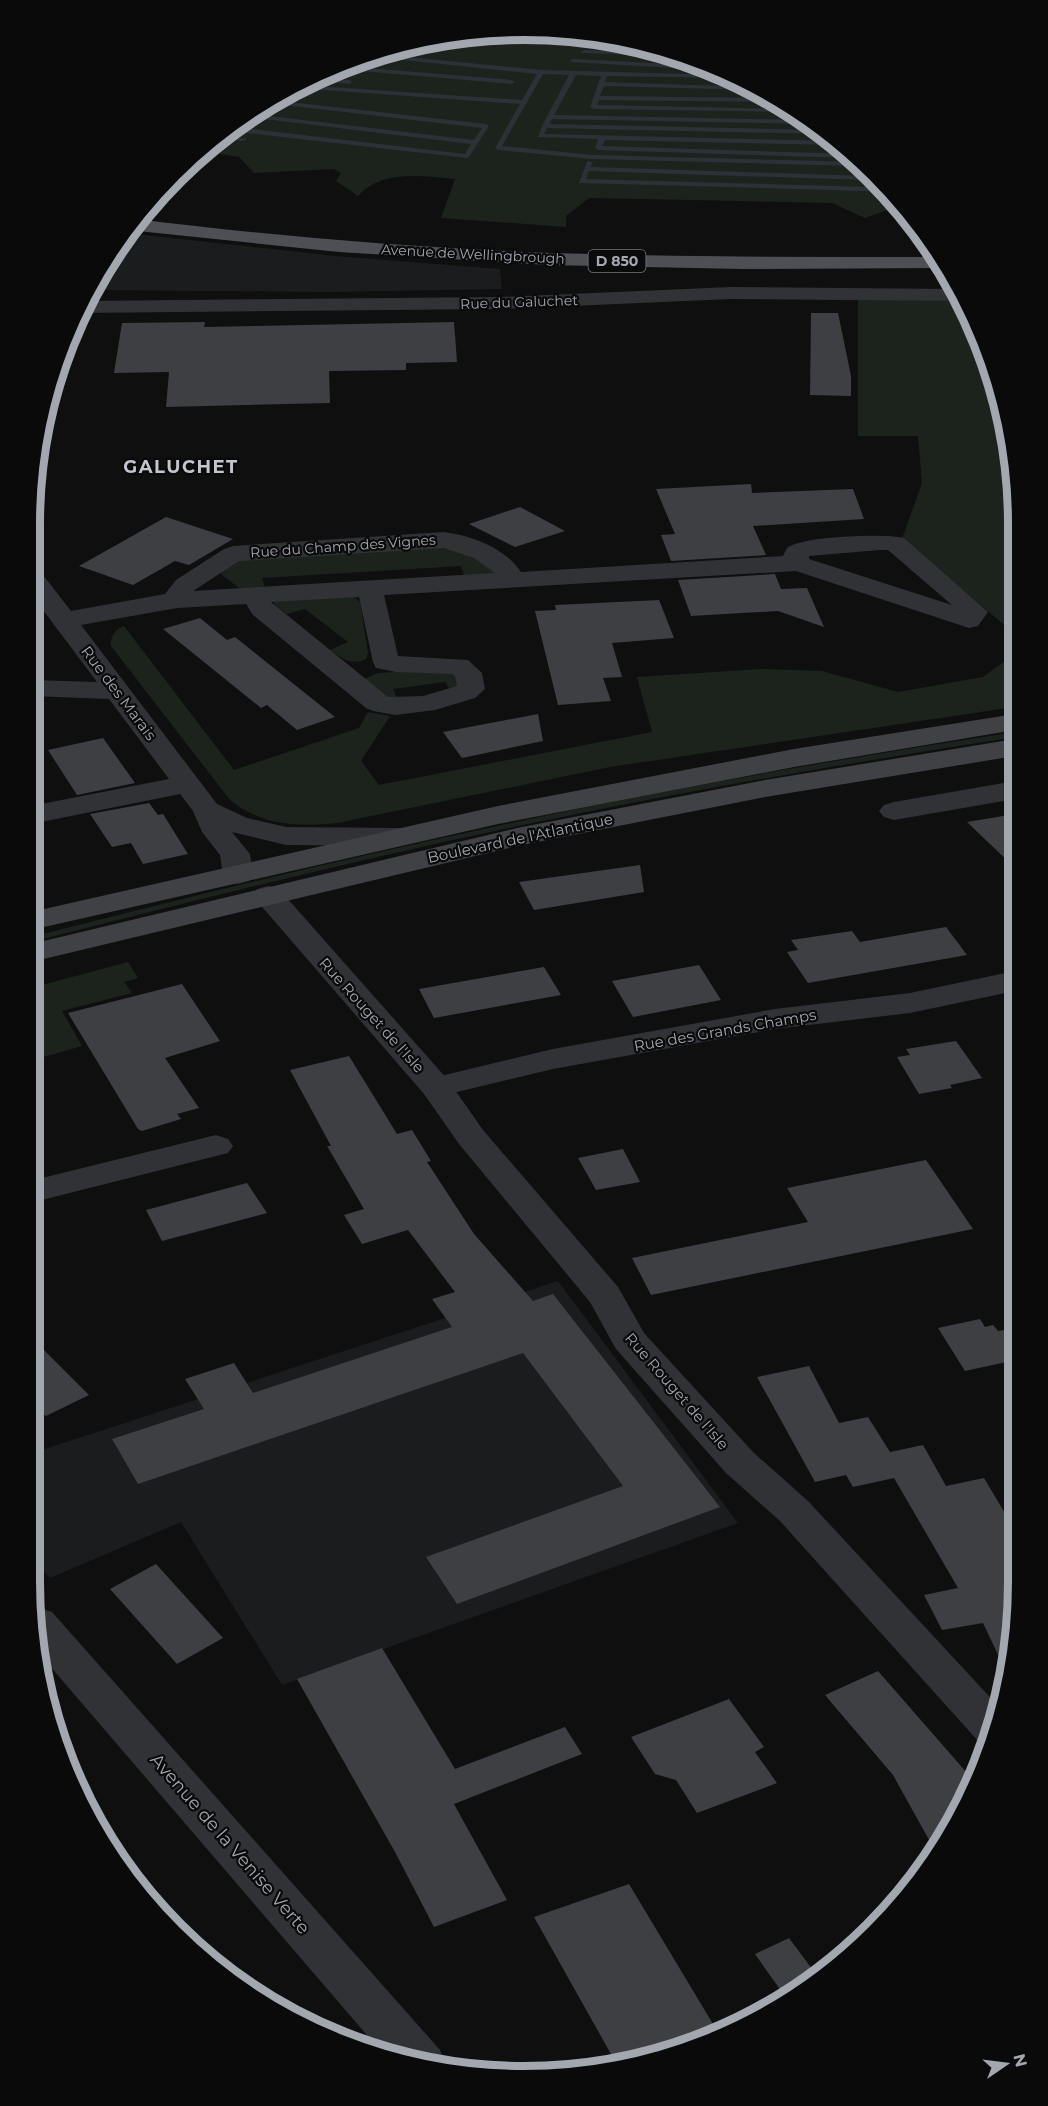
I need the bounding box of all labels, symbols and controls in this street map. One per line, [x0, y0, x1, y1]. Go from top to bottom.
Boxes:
street label: Avenue de Wellingbrough [381, 240, 565, 268]
road number: D 850 [588, 250, 646, 272]
street label: Rue du Galuchet [460, 291, 579, 313]
district label: GALUCHET [123, 456, 239, 478]
street label: Rue du Champ des Vignes [250, 531, 437, 561]
street label: Rue des Marais [77, 642, 161, 744]
street label: Boulevard de l'Atlantique [426, 809, 614, 867]
street label: Rue Rouget de l'Isle [315, 953, 429, 1077]
street label: Rue des Grands Champs [632, 1005, 818, 1055]
street label: Rue Rouget de l'Isle [621, 1329, 733, 1453]
street label: Avenue de la Venise Verte [146, 1749, 315, 1939]
north arrow [976, 2034, 1036, 2094]
text: N [1009, 2052, 1031, 2069]

